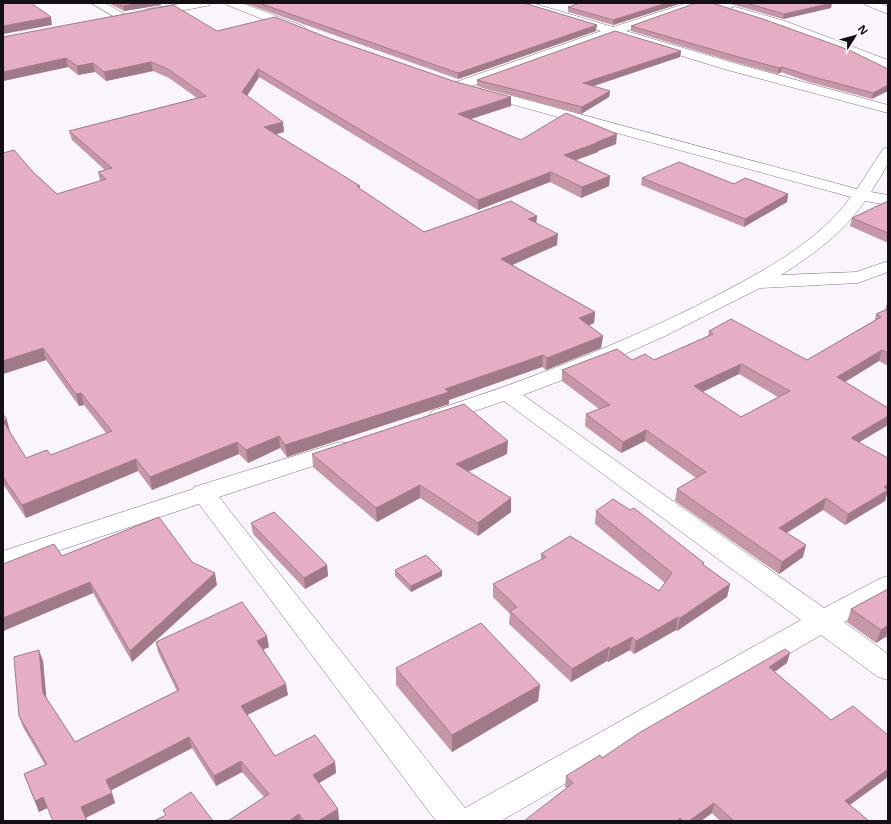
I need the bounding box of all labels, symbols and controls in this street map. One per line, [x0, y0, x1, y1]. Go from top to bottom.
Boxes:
north arrow [835, 16, 875, 56]
text: N [855, 22, 872, 38]

